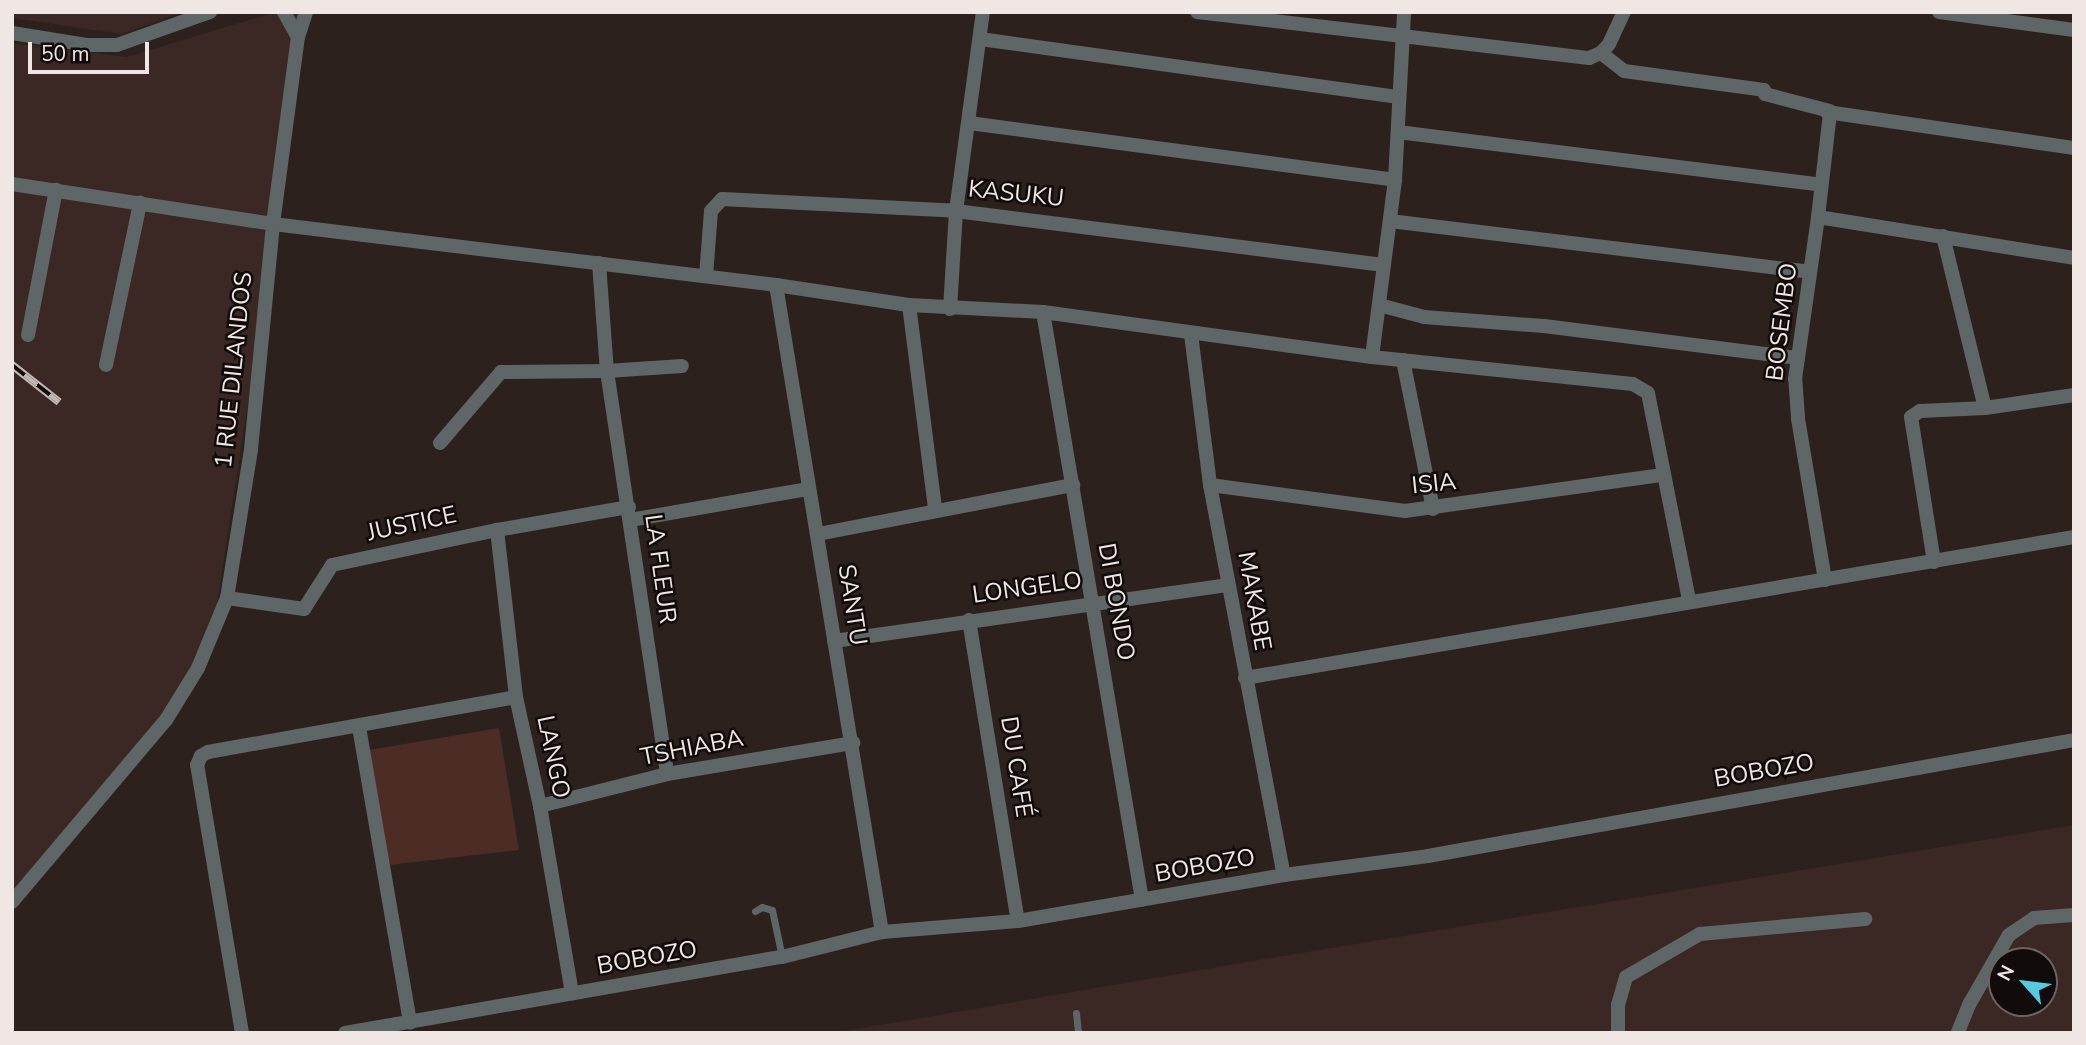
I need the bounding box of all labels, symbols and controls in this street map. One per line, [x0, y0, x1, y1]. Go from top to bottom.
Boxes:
scale bar [32, 28, 152, 72]
text: 50 m [41, 40, 90, 68]
street label: KASUKU [967, 175, 1065, 213]
street label: BOSEMBO [1760, 261, 1804, 383]
street label: 1 RUE DILANDOS [209, 271, 259, 469]
street label: ISIA [1410, 467, 1458, 501]
street label: JUSTICE [365, 501, 459, 547]
street label: LA FLEUR [638, 513, 682, 625]
street label: DI BONDO [1092, 541, 1140, 663]
street label: MAKABE [1231, 549, 1277, 653]
street label: SANTU [831, 562, 873, 648]
street label: LONGELO [970, 566, 1084, 610]
street label: LANGO [530, 713, 576, 801]
street label: DU CAFÉ [994, 714, 1038, 820]
street label: TSHIABA [638, 724, 746, 772]
street label: BOBOZO [1712, 748, 1816, 794]
street label: BOBOZO [1153, 843, 1257, 889]
street label: BOBOZO [595, 935, 699, 981]
north arrow [1988, 947, 2058, 1017]
text: N [1991, 961, 2021, 985]

